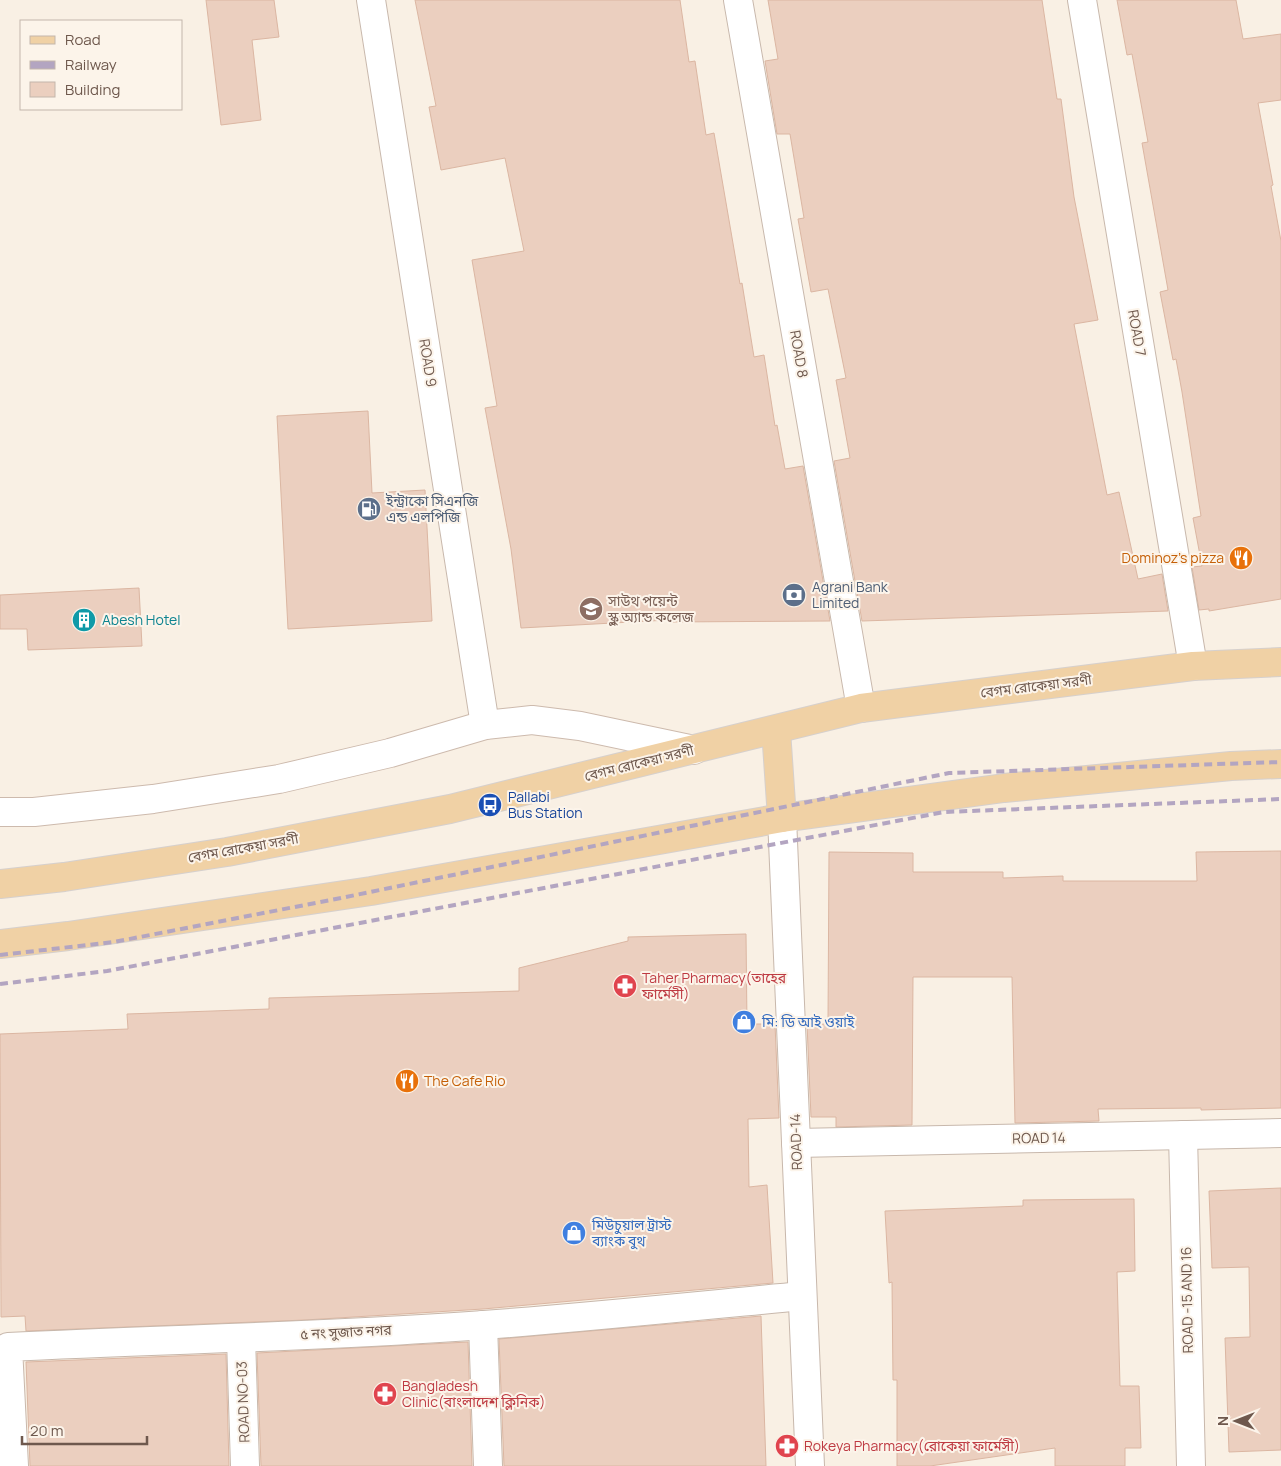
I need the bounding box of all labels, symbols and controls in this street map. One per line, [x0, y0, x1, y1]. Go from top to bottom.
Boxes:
legend [20, 20, 182, 110]
text: Road [65, 29, 101, 50]
text: Railway [65, 54, 117, 75]
text: Building [65, 79, 120, 100]
street label: ROAD 7 [1124, 308, 1151, 358]
street label: ROAD 8 [786, 329, 813, 379]
street label: ROAD 9 [415, 338, 442, 388]
place label: ইন্ট্রাকো সিএনজি এন্ড এলপিজি [385, 491, 479, 526]
fuel station icon: ইন্ট্রাকো সিএনজি এন্ড এলপিজি [356, 496, 382, 522]
restaurant icon: Dominoz's pizza [1228, 545, 1254, 571]
place label: Dominoz's pizza [1122, 548, 1224, 567]
place label: Agrani Bank Limited [812, 577, 889, 612]
bank icon: Agrani Bank Limited [781, 582, 807, 608]
place label: সাউথ পয়েন্ট স্কুল অ্যান্ড কলেজ [607, 591, 695, 626]
school or university icon: সাউথ পয়েন্ট স্কুল অ্যান্ড কলেজ [578, 596, 604, 622]
building icon: Abesh Hotel [71, 607, 97, 633]
place label: Abesh Hotel [102, 610, 180, 629]
street label: বেগম রোকেয়া সরণী [979, 669, 1093, 702]
street label: বেগম রোকেয়া সরণী [582, 740, 696, 785]
place label: Pallabi Bus Station [508, 787, 583, 822]
bus stop icon: Pallabi Bus Station [477, 792, 503, 818]
street label: বেগম রোকেয়া সরণী [186, 828, 300, 867]
place label: Taher Pharmacy(তাহের ফার্মেসী) [641, 968, 787, 1003]
pharmacy icon: Taher Pharmacy(তাহের ফার্মেসী) [612, 973, 638, 999]
shop icon: মি: ডি আই ওয়াই [731, 1009, 757, 1035]
place label: মি: ডি আই ওয়াই [761, 1012, 855, 1031]
restaurant icon: The Cafe Rio [394, 1068, 420, 1094]
place label: The Cafe Rio [424, 1071, 506, 1090]
street label: ROAD-14 [785, 1113, 806, 1171]
street label: ROAD 14 [1012, 1128, 1066, 1147]
place label: মিউচুয়াল ট্রাস্ট ব্যাংক বুথ [591, 1215, 672, 1250]
shop icon: মিউচুয়াল ট্রাস্ট ব্যাংক বুথ [561, 1220, 587, 1246]
street label: ROAD -15 AND 16 [1176, 1246, 1197, 1354]
street label: ৫ নং সুজাত নগর [300, 1320, 393, 1343]
street label: ROAD NO-03 [232, 1361, 253, 1443]
place label: Bangladesh Clinic(বাংলাদেশ ক্লিনিক) [402, 1376, 546, 1411]
pharmacy icon: Bangladesh Clinic(বাংলাদেশ ক্লিনিক) [372, 1381, 398, 1407]
north arrow [1211, 1396, 1261, 1446]
scale bar [22, 1414, 148, 1446]
text: N [1213, 1416, 1232, 1426]
text: 20 m [30, 1420, 63, 1441]
pharmacy icon: Rokeya Pharmacy(রোকেয়া ফার্মেসী) [774, 1433, 800, 1459]
place label: Rokeya Pharmacy(রোকেয়া ফার্মেসী) [804, 1436, 1020, 1455]

